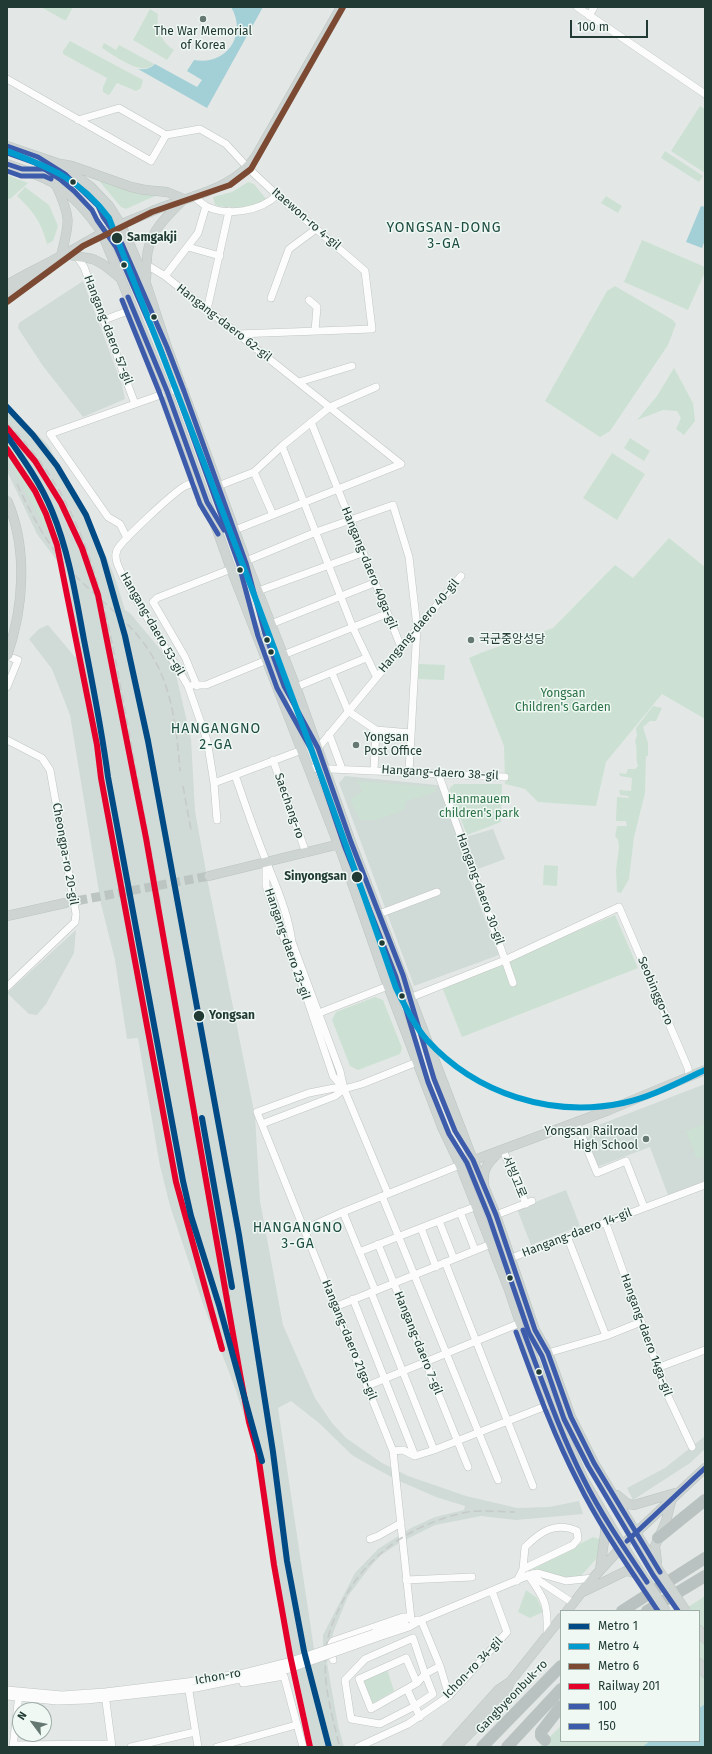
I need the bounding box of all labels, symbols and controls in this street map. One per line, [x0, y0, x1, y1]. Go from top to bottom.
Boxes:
scale bar [572, 12, 650, 38]
marker: The War Memorial of Korea [198, 14, 208, 24]
text: 100 m [577, 20, 609, 34]
place label: The War Memorial of Korea [154, 25, 252, 53]
unlabelled marker [68, 177, 78, 187]
street label: Itaewon-ro 4-gil [268, 185, 344, 253]
district label: YONGSAN-DONG 3-GA [386, 220, 502, 252]
marker: Samgakji [110, 231, 124, 245]
place label: Samgakji [127, 231, 177, 245]
unlabelled marker [119, 260, 129, 270]
street label: Hangang-daero 57-gil [80, 273, 136, 387]
street label: Hangang-daero 62-gil [173, 281, 275, 365]
unlabelled marker [149, 312, 159, 322]
street label: Hangang-daero 40ga-gil [338, 505, 400, 631]
unlabelled marker [235, 565, 245, 575]
street label: Hangang-daero 53-gil [117, 570, 187, 678]
street label: Hangang-daero 40-gil [376, 576, 462, 676]
place label: 국군중앙성당 [479, 633, 545, 647]
unlabelled marker [262, 635, 272, 645]
marker: 국군중앙성당 [466, 635, 476, 645]
unlabelled marker [266, 647, 276, 657]
park label: Yongsan Children's Garden [515, 687, 611, 715]
district label: HANGANGNO 2-GA [171, 721, 261, 754]
place label: Yongsan Post Office [364, 731, 422, 759]
marker: Yongsan Post Office [351, 740, 361, 750]
street label: Hangang-daero 38-gil [381, 763, 499, 783]
street label: Saechang-ro [271, 771, 307, 841]
park label: Hanmauem children's park [439, 793, 519, 821]
street label: Cheongpa-ro 20-gil [49, 802, 81, 906]
street label: Hangang-daero 30-gil [453, 831, 507, 947]
place label: Sinyongsan [284, 870, 347, 884]
marker: Sinyongsan [350, 870, 364, 884]
street label: Hangang-daero 23-gil [261, 886, 313, 1002]
unlabelled marker [377, 938, 387, 948]
street label: Seobinggo-ro [634, 955, 676, 1027]
unlabelled marker [397, 991, 407, 1001]
marker: Yongsan [192, 1009, 206, 1023]
place label: Yongsan [209, 1009, 255, 1023]
place label: Yongsan Railroad High School [544, 1125, 638, 1153]
marker: Yongsan Railroad High School [641, 1134, 651, 1144]
street label: 서빙고로 [499, 1154, 529, 1200]
street label: Hangang-daero 14-gil [520, 1205, 634, 1261]
district label: HANGANGNO 3-GA [253, 1220, 343, 1252]
street label: Hangang-daero 14ga-gil [617, 1272, 675, 1398]
unlabelled marker [505, 1273, 515, 1283]
street label: Hangang-daero 21ga-gil [318, 1278, 380, 1402]
street label: Hangang-daero 7-gil [391, 1289, 445, 1397]
unlabelled marker [534, 1367, 544, 1377]
legend [560, 1610, 700, 1742]
text: Metro 1 [598, 1619, 638, 1633]
street label: Ichon-ro 34-gil [440, 1634, 506, 1702]
text: Metro 4 [598, 1639, 639, 1653]
street label: Gangbyeonbuk-ro [473, 1657, 551, 1737]
text: Metro 6 [598, 1659, 639, 1673]
street label: Ichon-ro [194, 1666, 242, 1688]
text: Railway 201 [598, 1679, 660, 1693]
text: 100 [598, 1699, 617, 1713]
north arrow [12, 1702, 52, 1742]
text: N [15, 1709, 30, 1722]
text: 150 [598, 1719, 616, 1733]

